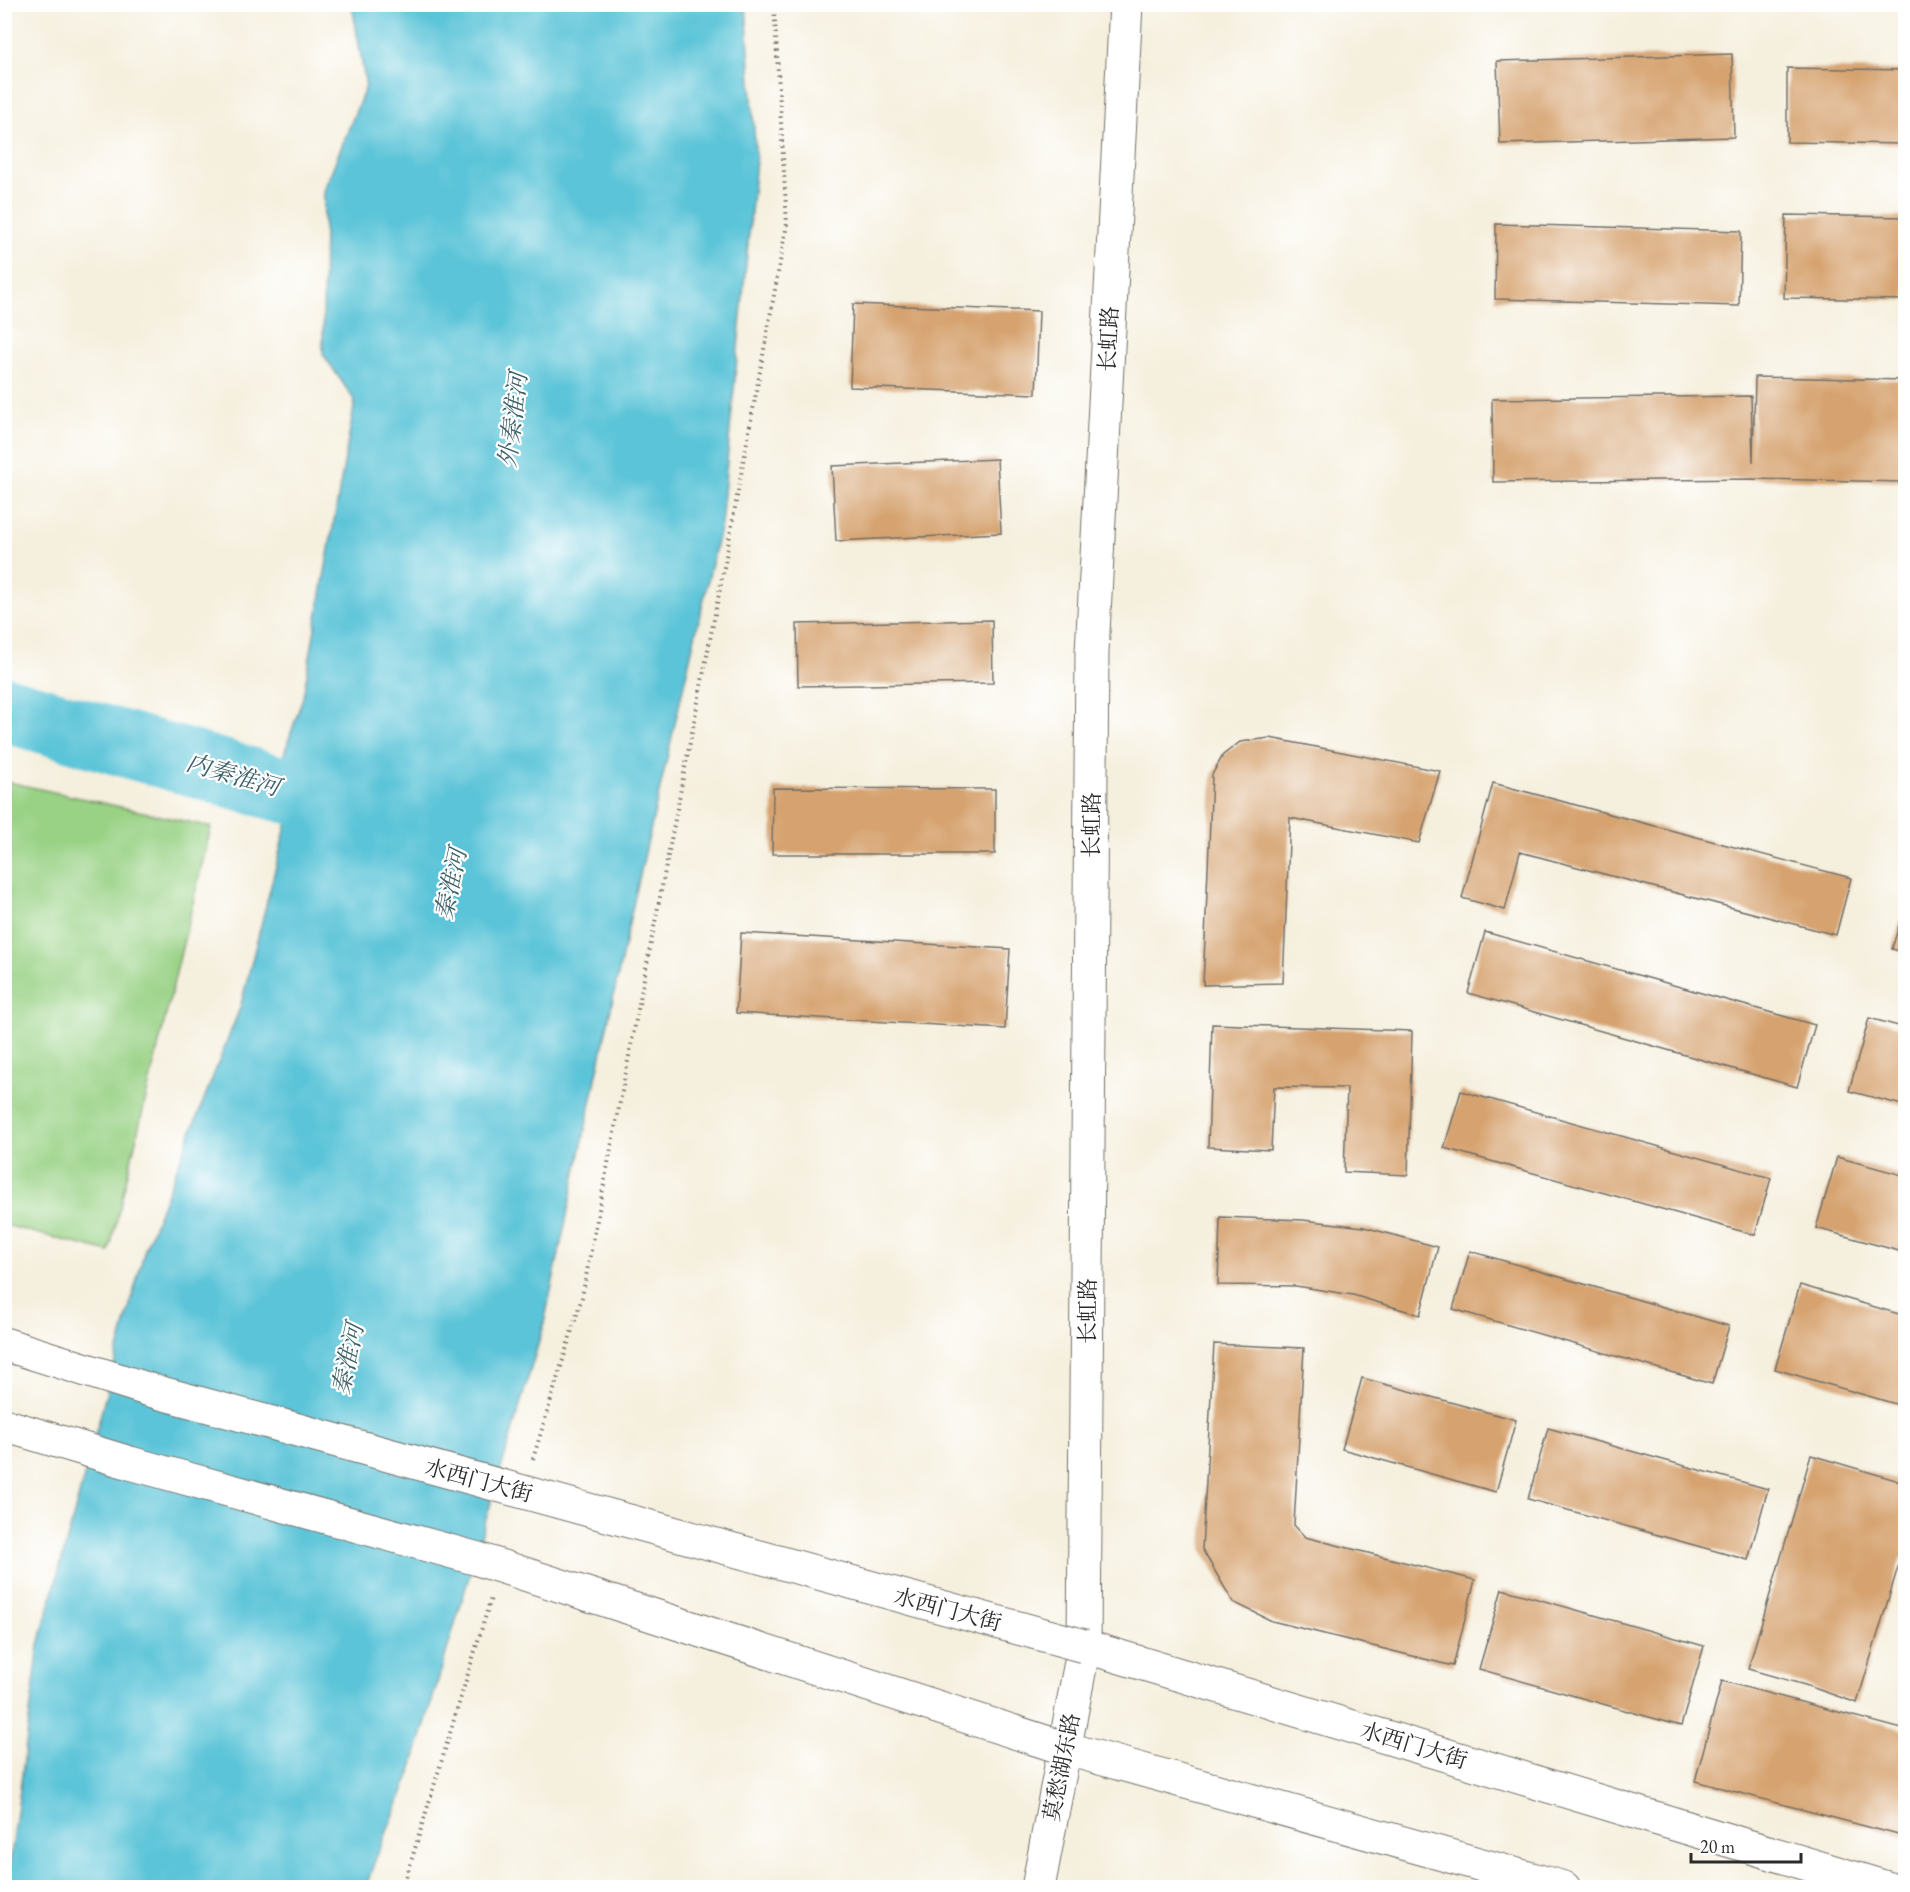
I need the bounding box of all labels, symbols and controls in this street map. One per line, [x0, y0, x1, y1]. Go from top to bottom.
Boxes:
street label: 长虹路 [1092, 305, 1125, 373]
water label: 外秦淮河 [491, 366, 534, 469]
water label: 内秦淮河 [183, 746, 287, 804]
street label: 长虹路 [1077, 792, 1106, 858]
water label: 秦淮河 [428, 842, 474, 922]
street label: 长虹路 [1073, 1278, 1102, 1344]
water label: 秦淮河 [325, 1317, 371, 1397]
street label: 水西门大街 [422, 1452, 536, 1509]
street label: 水西门大街 [891, 1581, 1005, 1638]
street label: 莫愁湖东路 [1037, 1710, 1086, 1824]
street label: 水西门大街 [1357, 1716, 1471, 1775]
scale bar [1691, 1826, 1800, 1864]
text: 20 m [1700, 1835, 1735, 1858]

